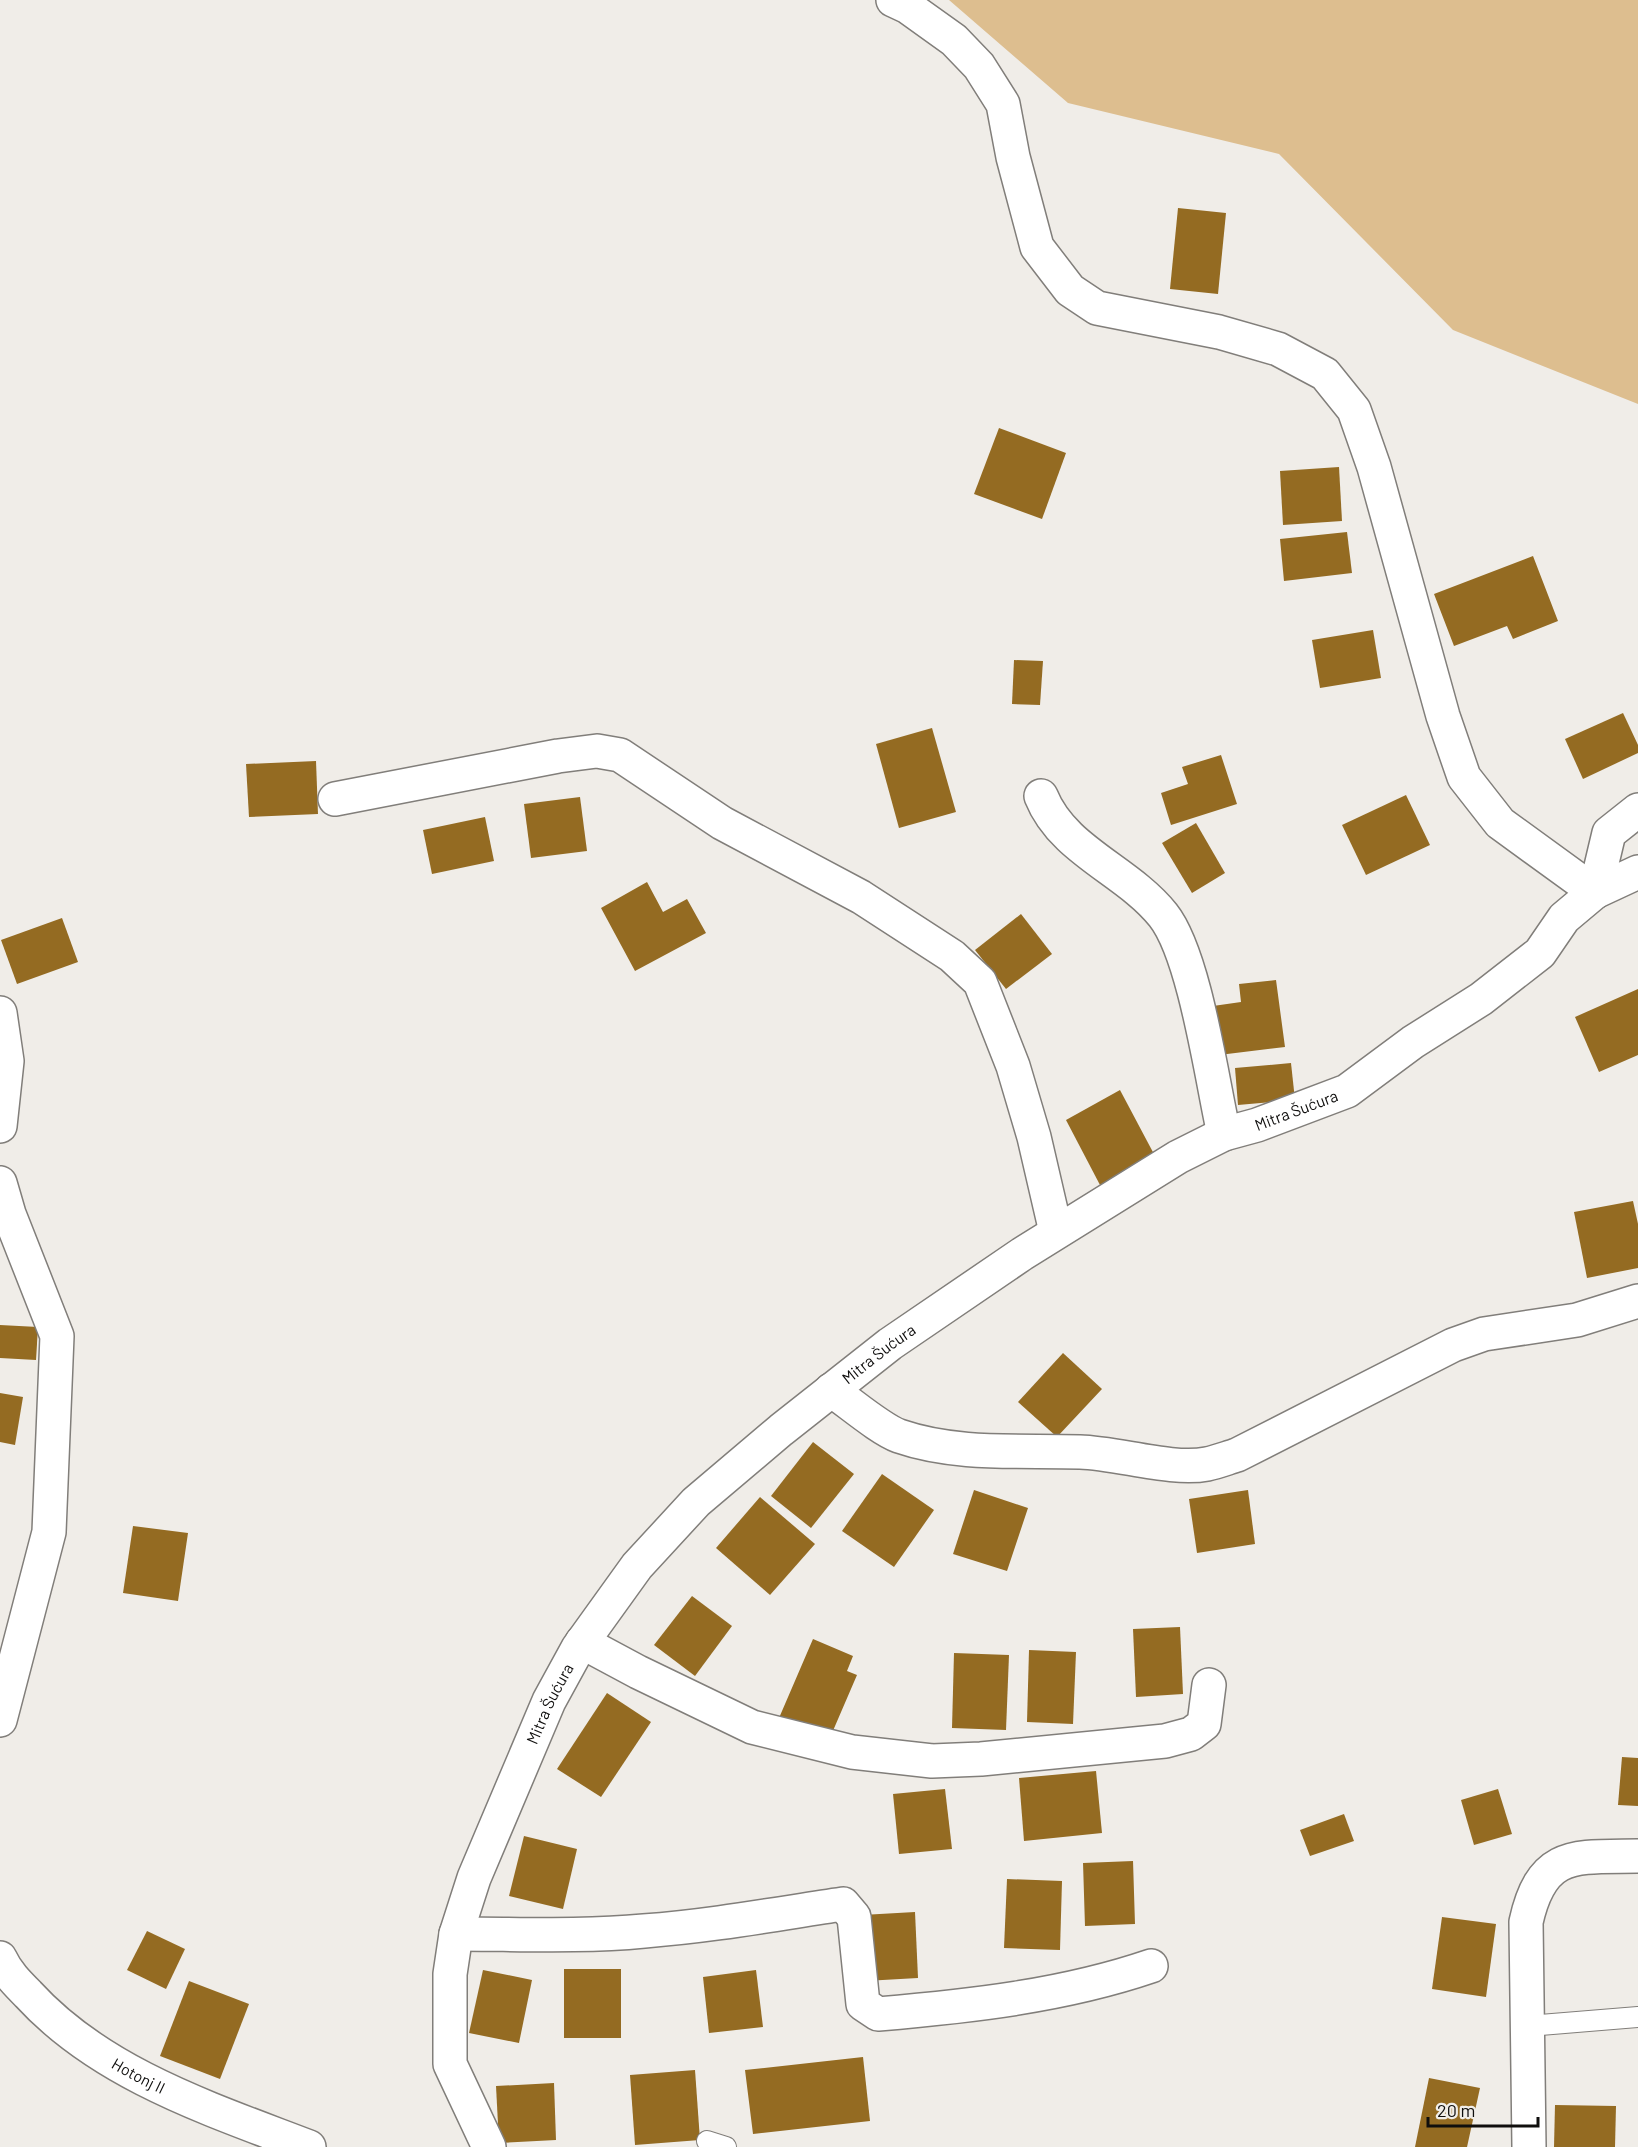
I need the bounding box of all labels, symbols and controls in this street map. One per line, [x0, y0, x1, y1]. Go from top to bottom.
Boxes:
street label: Mitra Šućura [1252, 1085, 1340, 1134]
street label: Mitra Šućura [838, 1320, 919, 1387]
street label: Mitra Šućura [522, 1660, 577, 1747]
street label: Hotonj II [109, 2053, 168, 2097]
scale bar [1428, 2090, 1538, 2128]
text: 20 m [1437, 2099, 1475, 2121]

